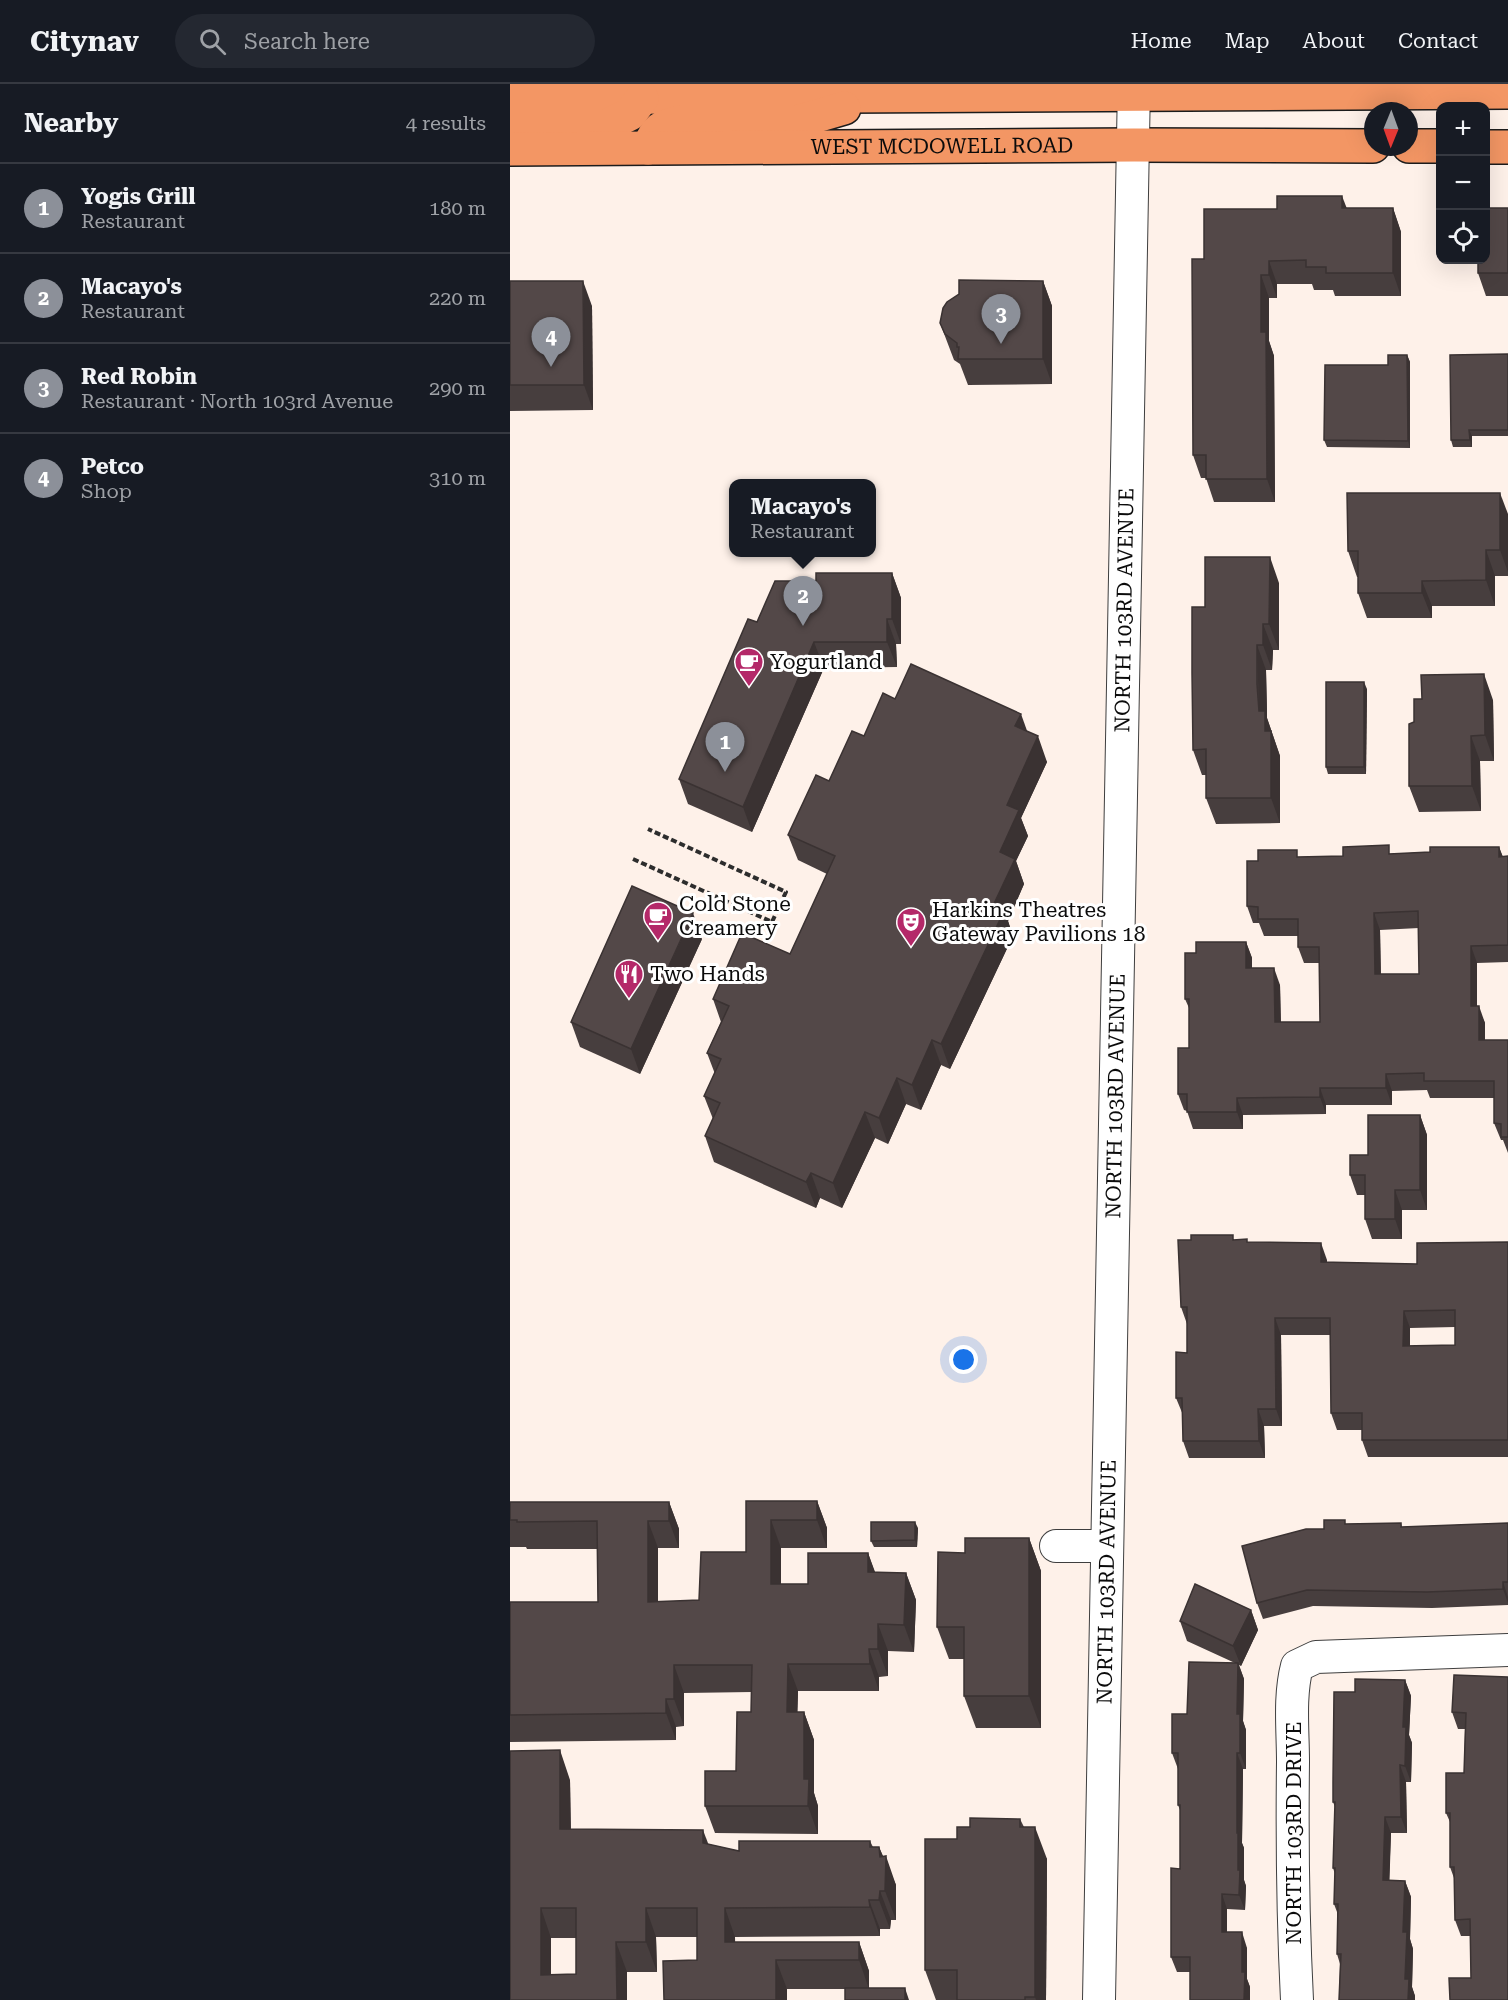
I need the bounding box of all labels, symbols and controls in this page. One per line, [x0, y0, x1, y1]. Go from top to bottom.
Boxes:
search box [175, 14, 595, 68]
text: Citynav [30, 25, 139, 58]
icon: search [196, 25, 229, 58]
text: Search here [244, 29, 370, 54]
text: Home [1131, 29, 1192, 53]
text: Map [1225, 29, 1270, 53]
text: About [1303, 29, 1365, 53]
text: Contact [1398, 29, 1478, 53]
north arrow [1364, 102, 1418, 156]
map controls [1436, 102, 1490, 264]
button: + [1436, 102, 1490, 156]
text: Nearby [24, 108, 118, 138]
text: 4 results [406, 111, 486, 135]
street label: WEST MCDOWELL ROAD [811, 133, 1073, 159]
button: − [1436, 156, 1490, 210]
text: Yogis Grill [81, 184, 196, 209]
text: 1 [38, 196, 49, 220]
text: 180 m [429, 196, 486, 220]
text: Restaurant [81, 209, 185, 233]
button: locate [1436, 210, 1490, 264]
text: Macayo's [81, 274, 182, 299]
text: 2 [38, 286, 49, 310]
text: 220 m [429, 286, 486, 310]
pin: 3 [982, 294, 1020, 344]
text: Restaurant [81, 299, 185, 323]
pin: 4 [532, 318, 570, 367]
text: Red Robin [81, 364, 197, 389]
text: 3 [38, 376, 49, 400]
text: 290 m [429, 376, 486, 400]
text: Restaurant · North 103rd Avenue [81, 389, 393, 413]
text: Petco [81, 454, 144, 479]
text: 4 [38, 466, 49, 490]
text: 310 m [429, 466, 486, 490]
text: Shop [81, 479, 132, 503]
popup [729, 479, 876, 557]
street label: NORTH 103RD AVENUE [1110, 488, 1139, 733]
text: Macayo's [751, 494, 851, 519]
text: Restaurant [751, 519, 854, 543]
pin: 2 [784, 576, 822, 626]
cafe icon: Yogurtland [733, 646, 765, 688]
place label: Yogurtland [770, 650, 883, 674]
pin: 1 [706, 722, 744, 772]
place label: Cold Stone Creamery [679, 892, 791, 940]
place label: Harkins Theatres Gateway Pavilions 18 [932, 898, 1146, 946]
cafe icon: Cold Stone Creamery [642, 900, 674, 942]
theatre icon: Harkins Theatres Gateway Pavilions 18 [895, 906, 927, 948]
restaurant icon: Two Hands [613, 958, 645, 1000]
place label: Two Hands [650, 962, 765, 986]
street label: NORTH 103RD AVENUE [1101, 974, 1130, 1219]
your location [949, 1345, 978, 1374]
street label: NORTH 103RD AVENUE [1092, 1459, 1121, 1705]
street label: NORTH 103RD DRIVE [1282, 1722, 1306, 1944]

